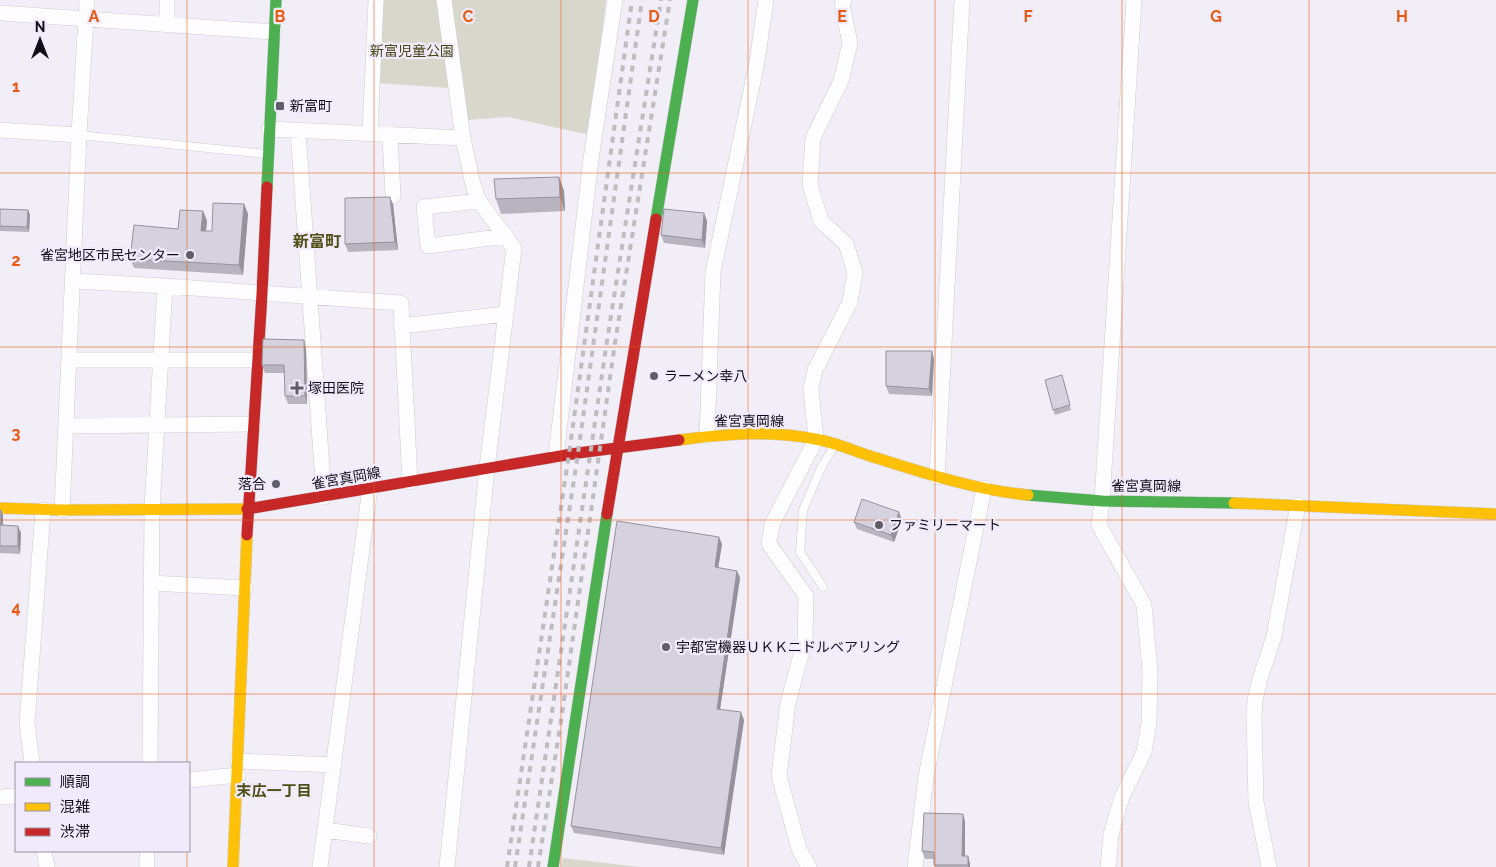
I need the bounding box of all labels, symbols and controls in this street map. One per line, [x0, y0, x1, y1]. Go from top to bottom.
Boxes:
text: A [89, 7, 100, 26]
text: B [275, 7, 286, 26]
text: C [463, 7, 474, 26]
text: D [648, 7, 660, 26]
text: E [837, 7, 847, 26]
text: F [1023, 7, 1033, 26]
text: G [1210, 7, 1222, 26]
text: H [1396, 7, 1408, 26]
north arrow [15, 15, 65, 65]
text: N [35, 19, 45, 35]
park label: 新富児童公園 [370, 43, 454, 59]
text: 1 [12, 77, 20, 96]
place label: 新富町 [290, 98, 332, 114]
marker: 新富町 [274, 100, 286, 112]
district label: 新富町 [293, 232, 341, 251]
place label: 雀宮地区市民センター [40, 247, 180, 263]
marker: 雀宮地区市民センター [184, 249, 196, 261]
text: 2 [11, 251, 21, 270]
place label: ラーメン幸八 [664, 368, 747, 384]
marker: ラーメン幸八 [648, 370, 660, 382]
place label: 塚田医院 [308, 380, 364, 396]
marker: 塚田医院 [290, 381, 304, 395]
street label: 雀宮真岡線 [714, 413, 784, 429]
text: 3 [12, 424, 21, 443]
street label: 雀宮真岡線 [310, 464, 382, 492]
place label: 落合 [238, 476, 266, 492]
marker: 落合 [270, 478, 282, 490]
street label: 雀宮真岡線 [1111, 478, 1181, 494]
place label: ファミリーマート [889, 517, 1001, 533]
marker: ファミリーマート [873, 519, 885, 531]
text: 4 [11, 598, 21, 617]
place label: 宇都宮機器ＵＫＫニドルベアリング [676, 639, 900, 655]
marker: 宇都宮機器ＵＫＫニドルベアリング [660, 641, 672, 653]
legend [15, 762, 190, 852]
text: 順調 [60, 773, 90, 791]
district label: 末広一丁目 [236, 782, 312, 800]
text: 混雑 [60, 798, 90, 816]
text: 渋滞 [60, 823, 90, 841]

